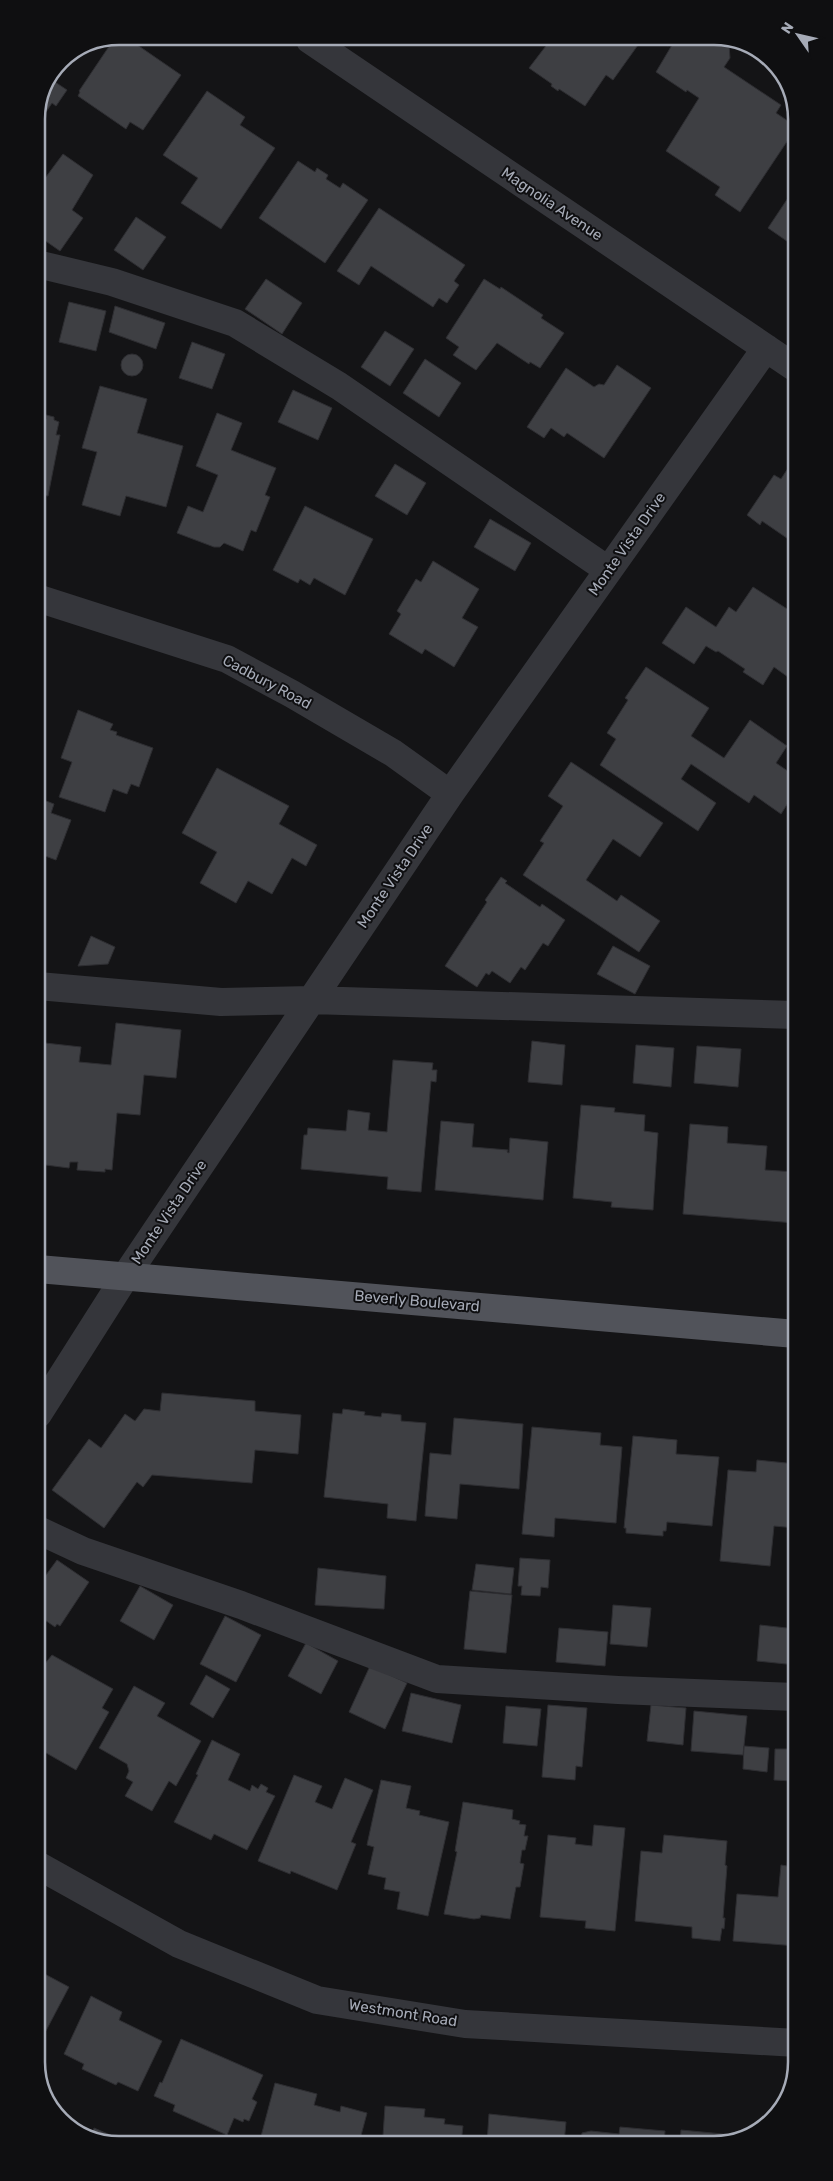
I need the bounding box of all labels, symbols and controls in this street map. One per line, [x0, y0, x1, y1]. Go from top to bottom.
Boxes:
north arrow [773, 10, 823, 60]
text: N [778, 19, 798, 37]
street label: Magnolia Avenue [498, 163, 606, 245]
street label: Monte Vista Drive [585, 489, 669, 599]
street label: Cadbury Road [220, 651, 314, 713]
street label: Monte Vista Drive [353, 820, 437, 932]
street label: Monte Vista Drive [127, 1156, 211, 1268]
street label: Beverly Boulevard [354, 1287, 480, 1315]
street label: Westmont Road [347, 1996, 459, 2030]

